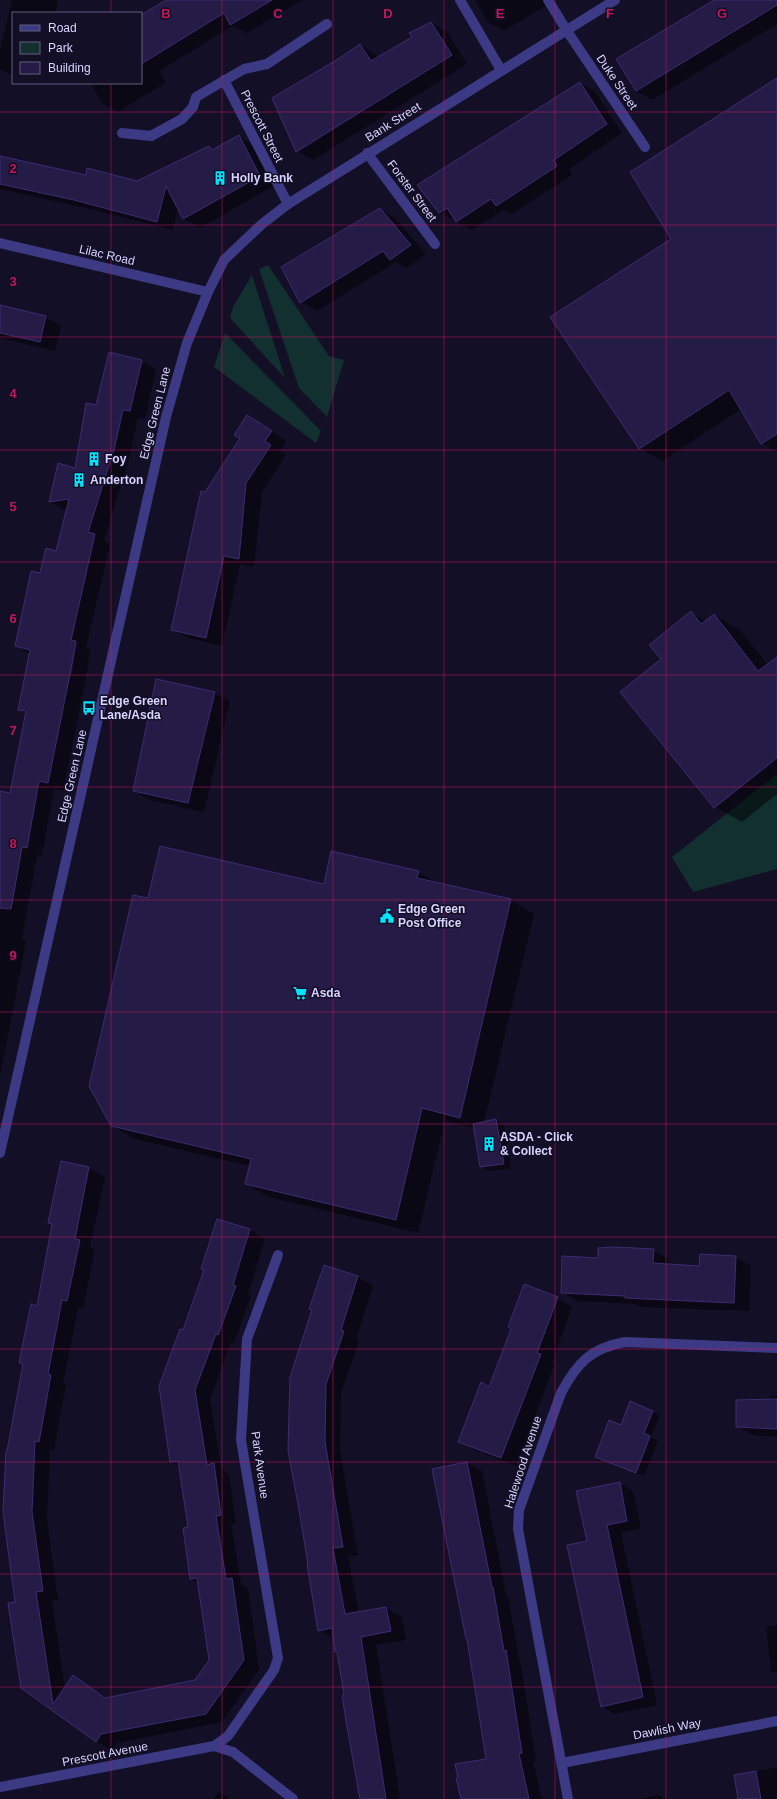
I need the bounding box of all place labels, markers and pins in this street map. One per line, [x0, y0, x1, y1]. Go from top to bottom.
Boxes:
building icon: Holly Bank [212, 170, 228, 186]
place label: Holly Bank [231, 171, 293, 185]
building icon: Foy [86, 451, 102, 467]
place label: Foy [105, 452, 127, 466]
building icon: Anderton [71, 472, 87, 488]
place label: Anderton [90, 473, 143, 487]
place label: Edge Green Lane/Asda [100, 694, 167, 722]
bus stop icon: Edge Green Lane/Asda [81, 700, 97, 716]
place label: Edge Green Post Office [398, 902, 465, 930]
public building icon: Edge Green Post Office [379, 908, 395, 924]
supermarket icon: Asda [292, 985, 308, 1001]
place label: Asda [311, 986, 341, 1000]
place label: ASDA - Click & Collect [500, 1130, 573, 1158]
building icon: ASDA - Click & Collect [481, 1136, 497, 1152]

